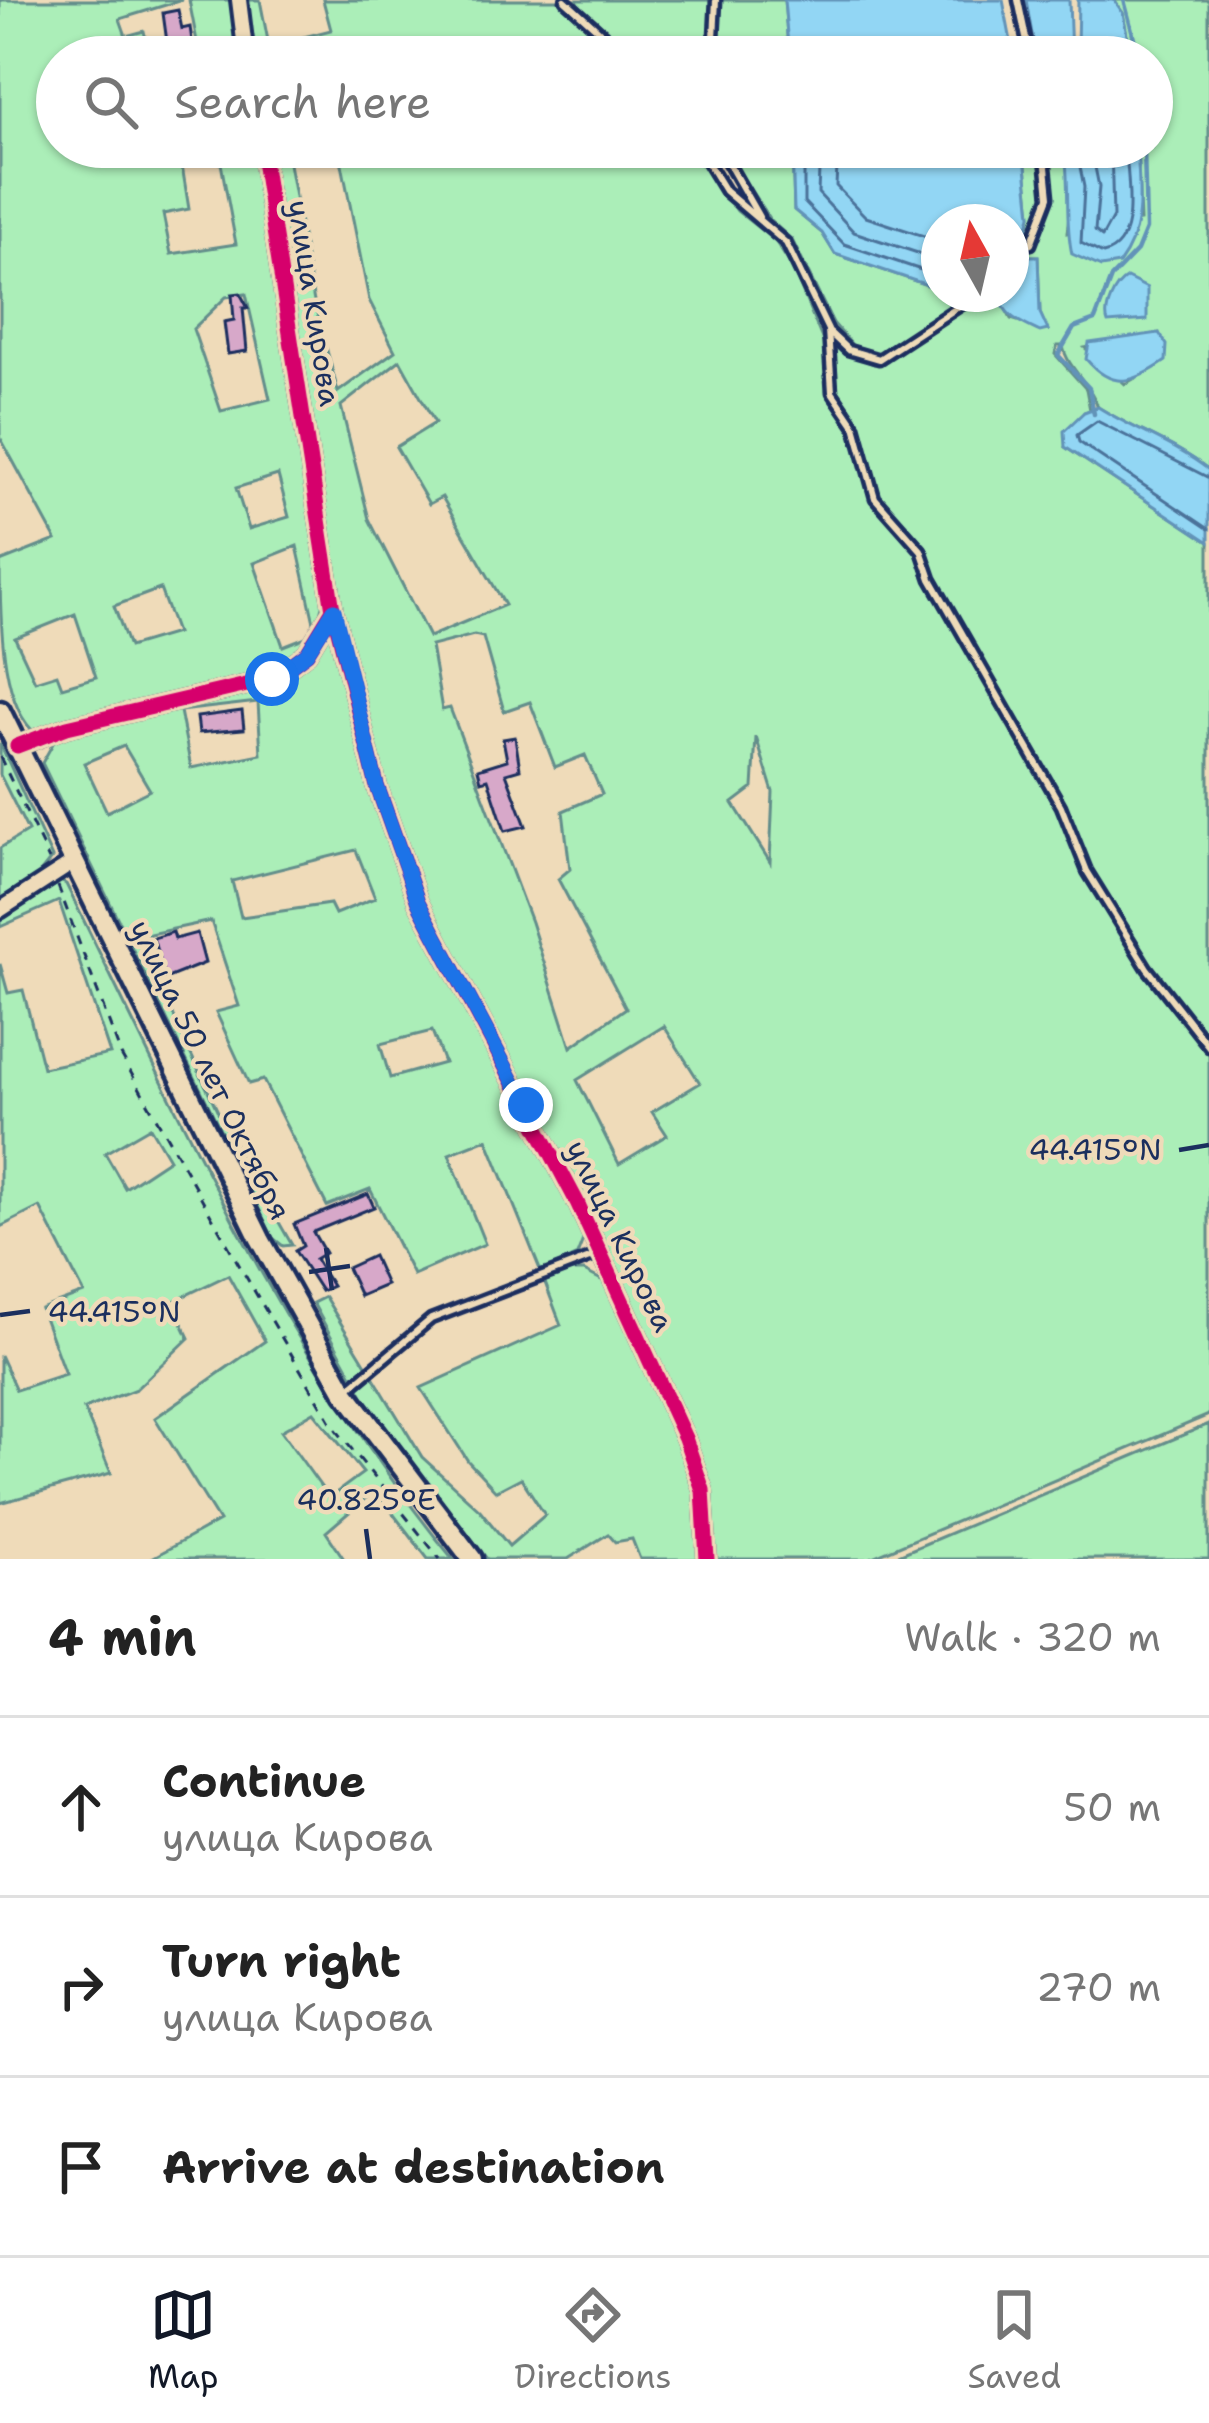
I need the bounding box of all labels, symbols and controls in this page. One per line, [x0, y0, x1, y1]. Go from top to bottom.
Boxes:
search box [36, 36, 1173, 168]
icon: search [78, 69, 144, 135]
text: Search here [174, 72, 431, 132]
street label: улица Кирова [278, 197, 351, 409]
north arrow [921, 204, 1029, 312]
route start [245, 652, 299, 706]
street label: улица 50 лет Октября [120, 913, 301, 1227]
route end [499, 1078, 553, 1132]
text: 44.415°N [1028, 1129, 1162, 1170]
street label: улица Кирова [556, 1133, 685, 1339]
text: 44.415°N [47, 1291, 181, 1332]
text: 40.825°E [296, 1479, 436, 1520]
text: 4 min [48, 1603, 197, 1671]
text: Walk · 320 m [904, 1611, 1161, 1663]
text: Continue [162, 1751, 366, 1811]
icon: ahead [48, 1774, 114, 1840]
text: 50 m [1063, 1781, 1161, 1833]
text: улица Кирова [162, 1811, 433, 1863]
text: Turn right [162, 1931, 401, 1991]
icon: right [48, 1954, 114, 2020]
text: 270 m [1036, 1961, 1161, 2013]
text: улица Кирова [162, 1991, 433, 2043]
icon: arrive [48, 2134, 114, 2200]
text: Arrive at destination [162, 2137, 665, 2197]
tab: Map [148, 2282, 219, 2399]
tab: Directions [514, 2282, 672, 2399]
tab: Saved [967, 2282, 1061, 2399]

